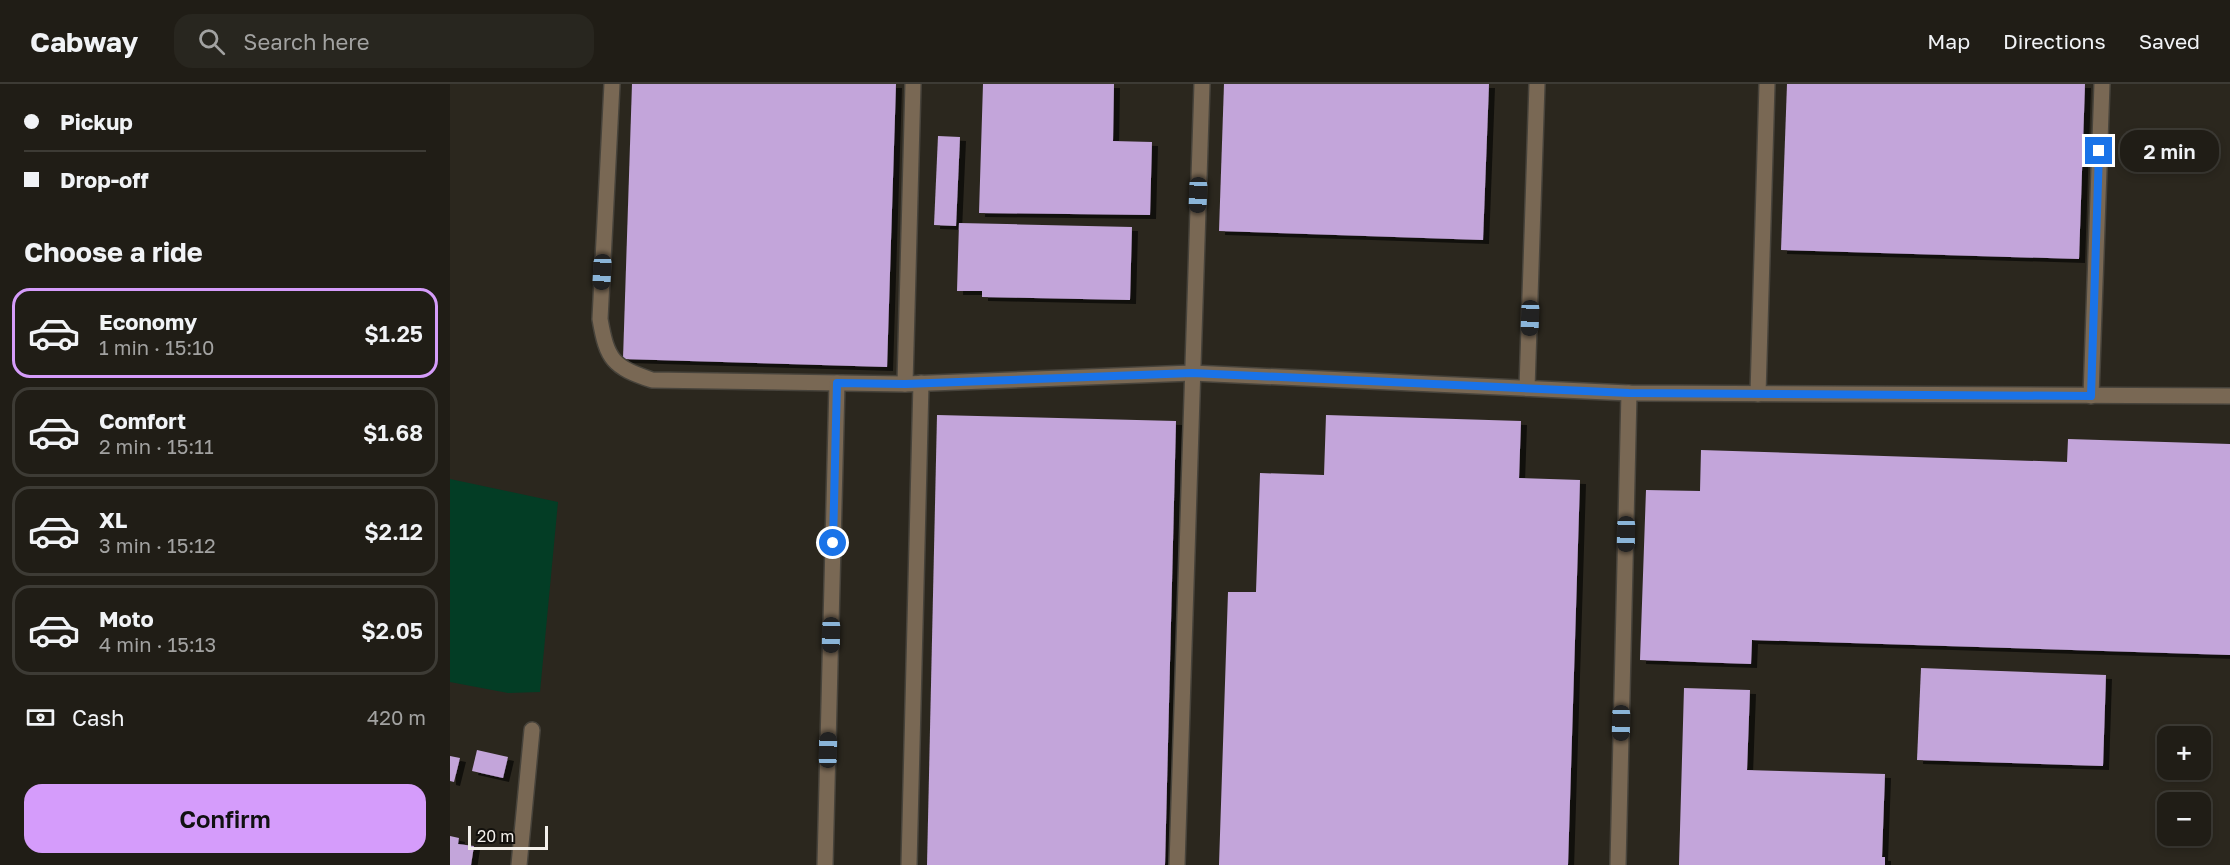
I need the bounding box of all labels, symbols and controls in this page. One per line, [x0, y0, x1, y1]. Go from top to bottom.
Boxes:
search box [174, 14, 594, 68]
text: Cabway [30, 25, 138, 58]
icon: search [195, 25, 228, 58]
text: Search here [243, 28, 369, 55]
text: Map [1927, 28, 1970, 54]
text: Directions [2003, 28, 2106, 54]
text: Saved [2139, 28, 2200, 54]
text: Pickup [60, 108, 133, 135]
callout: 2 min [2120, 130, 2219, 172]
route end [2085, 137, 2112, 164]
text: 2 min [2144, 139, 2196, 163]
text: Drop-off [60, 166, 149, 193]
car [1188, 177, 1208, 213]
text: Choose a ride [24, 236, 203, 268]
car [592, 254, 612, 290]
car [1520, 300, 1540, 336]
icon: car [27, 306, 81, 360]
text: Economy [99, 308, 197, 335]
text: $1.25 [364, 320, 423, 347]
text: 1 min · 15:10 [99, 335, 214, 359]
icon: car [27, 405, 81, 459]
text: Comfort [99, 407, 186, 434]
text: $1.68 [363, 419, 423, 446]
text: 2 min · 15:11 [99, 434, 214, 458]
icon: car [27, 504, 81, 558]
text: XL [99, 506, 127, 533]
car [1617, 516, 1635, 552]
text: $2.12 [364, 518, 423, 545]
route start [819, 529, 846, 556]
text: 3 min · 15:12 [99, 533, 216, 557]
icon: car [27, 603, 81, 657]
text: Moto [99, 605, 154, 632]
text: $2.05 [361, 617, 423, 644]
car [822, 617, 840, 653]
text: 4 min · 15:13 [99, 632, 216, 656]
icon: cash [24, 701, 57, 734]
text: Cash [72, 704, 125, 731]
text: 420 m [367, 705, 426, 729]
car [1612, 705, 1630, 741]
map controls [2157, 726, 2211, 846]
button: + [2157, 726, 2211, 780]
car [819, 732, 837, 768]
button: Confirm [24, 784, 426, 853]
button: − [2157, 792, 2211, 846]
scale bar [468, 823, 548, 850]
text: 20 m [477, 826, 514, 846]

